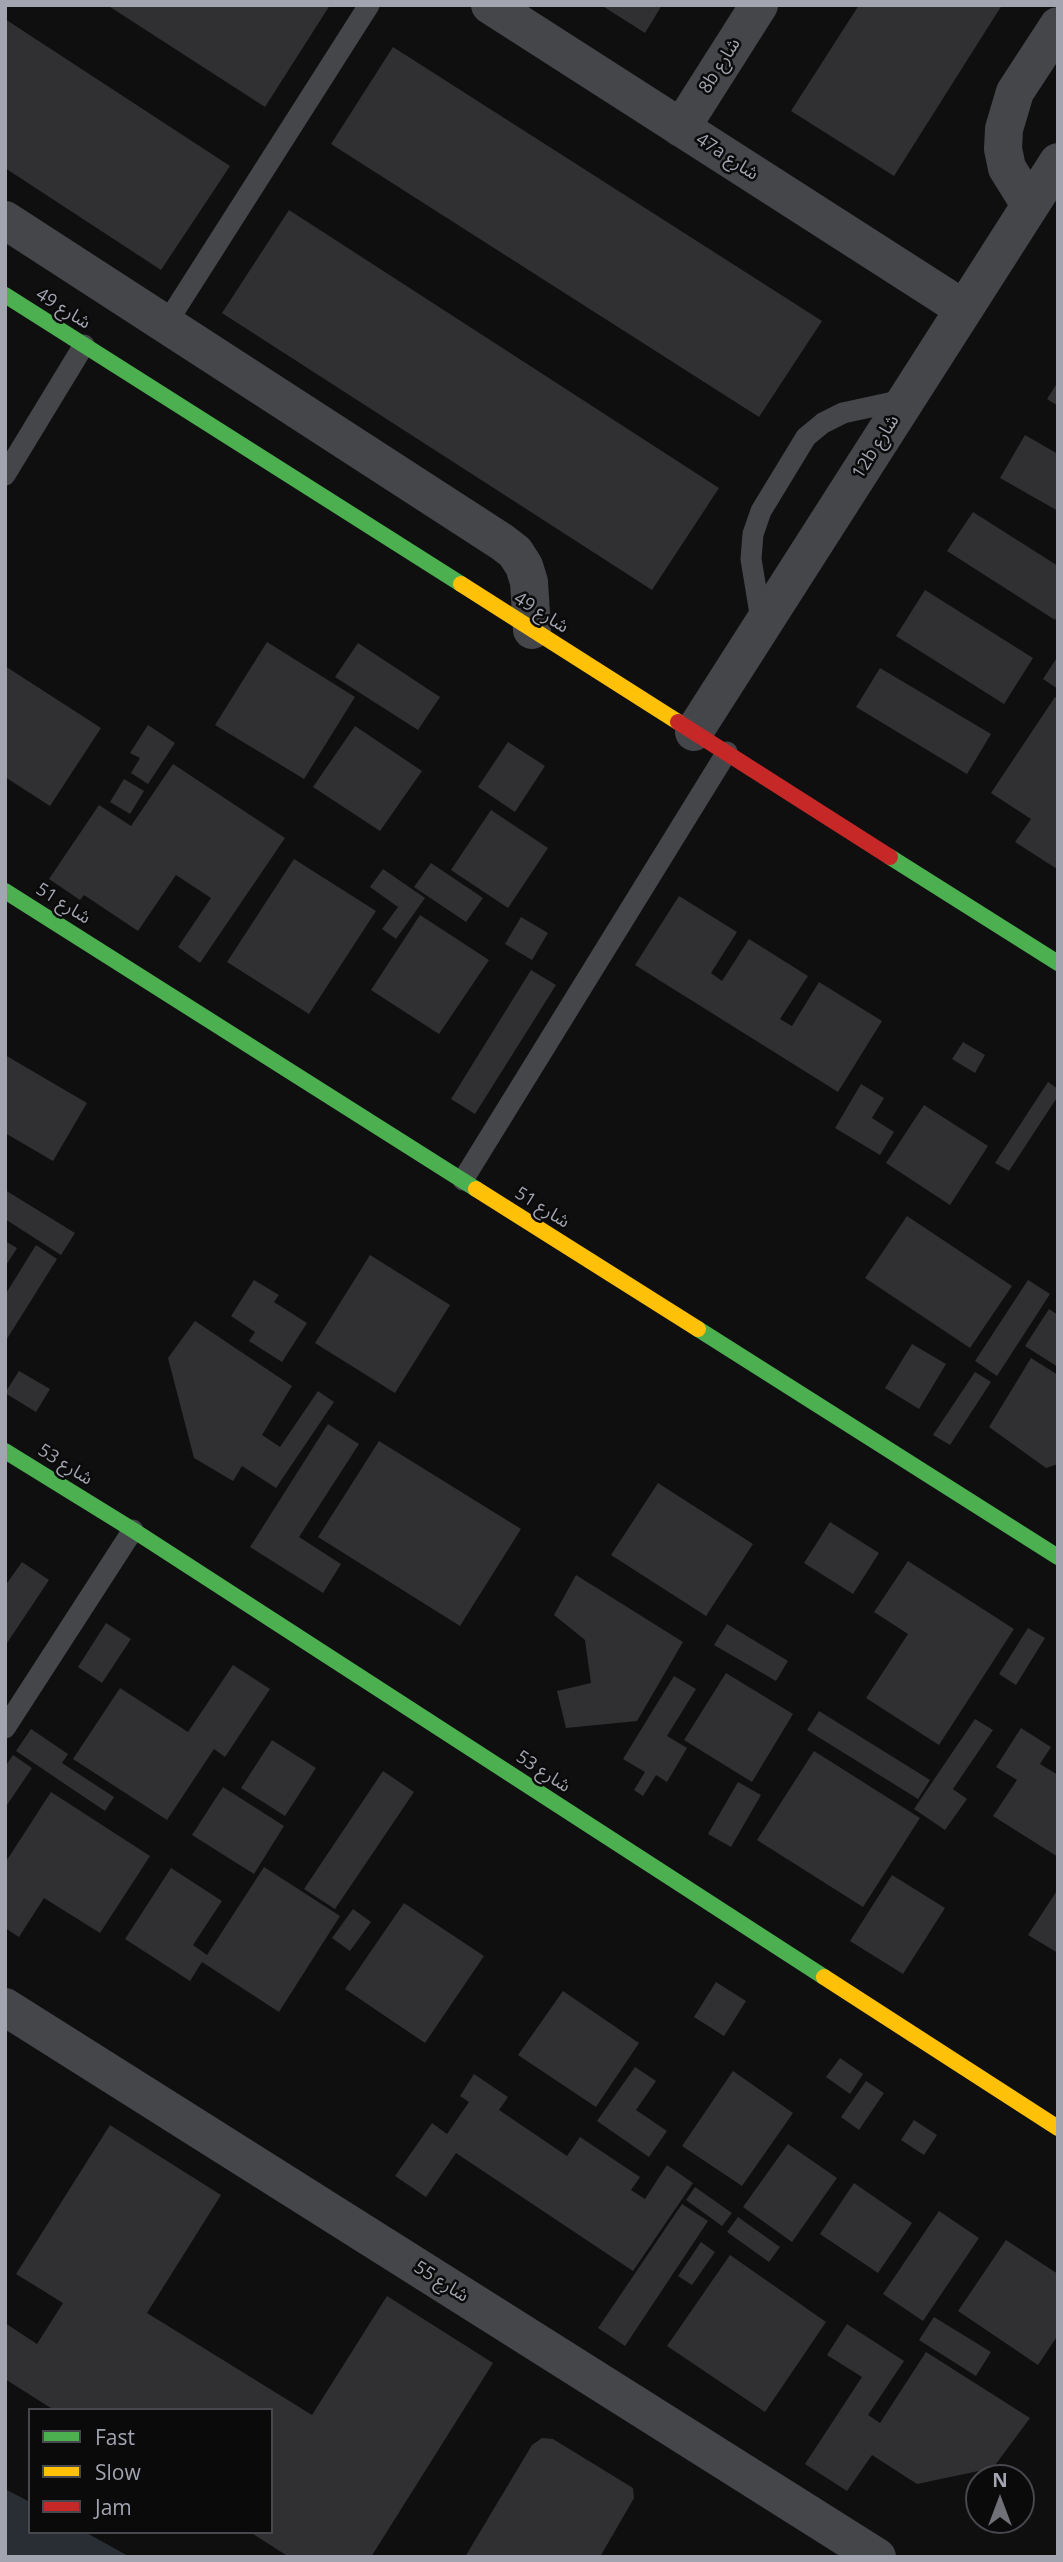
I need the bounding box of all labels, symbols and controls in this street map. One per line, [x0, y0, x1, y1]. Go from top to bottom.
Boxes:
street label: 8b شارع [695, 34, 745, 98]
street label: 47a شارع [692, 129, 762, 185]
street label: شارع 49 [32, 284, 94, 334]
street label: 12b شارع [848, 411, 904, 483]
street label: شارع 49 [510, 588, 572, 638]
street label: شارع 51 [32, 879, 94, 929]
street label: شارع 51 [511, 1183, 573, 1233]
street label: شارع 53 [34, 1440, 96, 1490]
street label: شارع 53 [512, 1747, 574, 1797]
street label: شارع 55 [410, 2257, 472, 2307]
legend [28, 2408, 273, 2534]
text: Fast [95, 2423, 135, 2451]
text: Slow [95, 2458, 141, 2486]
north arrow [965, 2464, 1035, 2534]
text: N [992, 2467, 1008, 2493]
text: Jam [95, 2493, 132, 2521]

